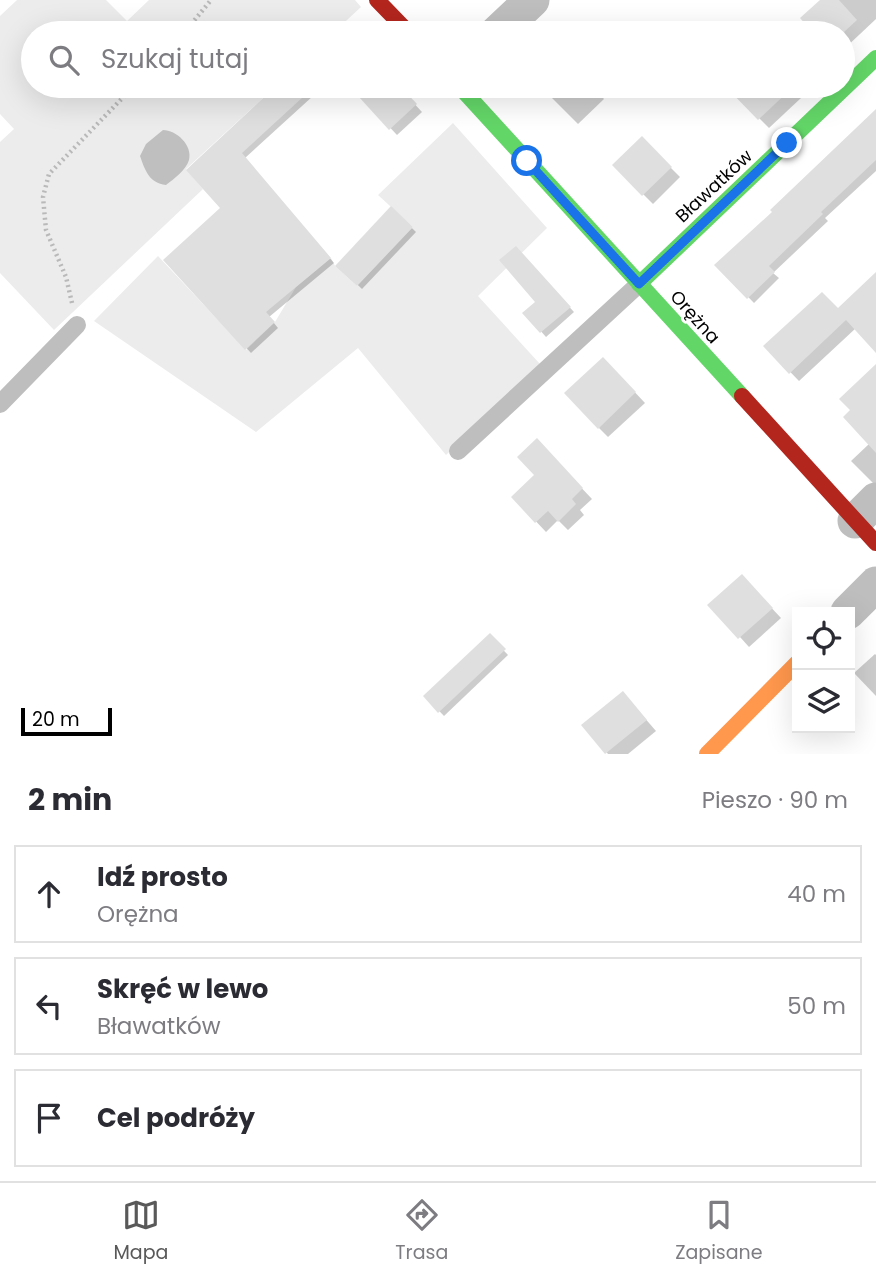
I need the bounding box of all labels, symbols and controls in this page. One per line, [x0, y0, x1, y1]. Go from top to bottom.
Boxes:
search box [21, 21, 855, 98]
icon: search [45, 41, 83, 79]
text: Szukaj tutaj [101, 41, 249, 77]
route end [771, 127, 802, 158]
street label: Bławatków [670, 143, 758, 228]
route start [511, 145, 542, 176]
street label: Orężna [665, 285, 726, 349]
map controls [792, 607, 855, 733]
button: locate [792, 607, 855, 670]
button: layers [792, 670, 855, 733]
scale bar [21, 705, 112, 737]
text: 20 m [32, 706, 80, 733]
text: 2 min [28, 778, 112, 821]
text: Pieszo · 90 m [702, 784, 848, 816]
text: Idź prosto [97, 859, 228, 895]
icon: ahead [30, 875, 68, 913]
text: 40 m [787, 878, 846, 910]
text: Orężna [97, 898, 179, 930]
text: Skręć w lewo [97, 971, 268, 1007]
icon: left [30, 987, 68, 1025]
text: 50 m [787, 990, 846, 1022]
text: Bławatków [97, 1010, 221, 1042]
icon: arrive [30, 1099, 68, 1137]
text: Cel podróży [97, 1100, 255, 1136]
tab: Mapa [113, 1196, 168, 1267]
tab: Trasa [395, 1196, 448, 1267]
tab: Zapisane [675, 1196, 763, 1267]

